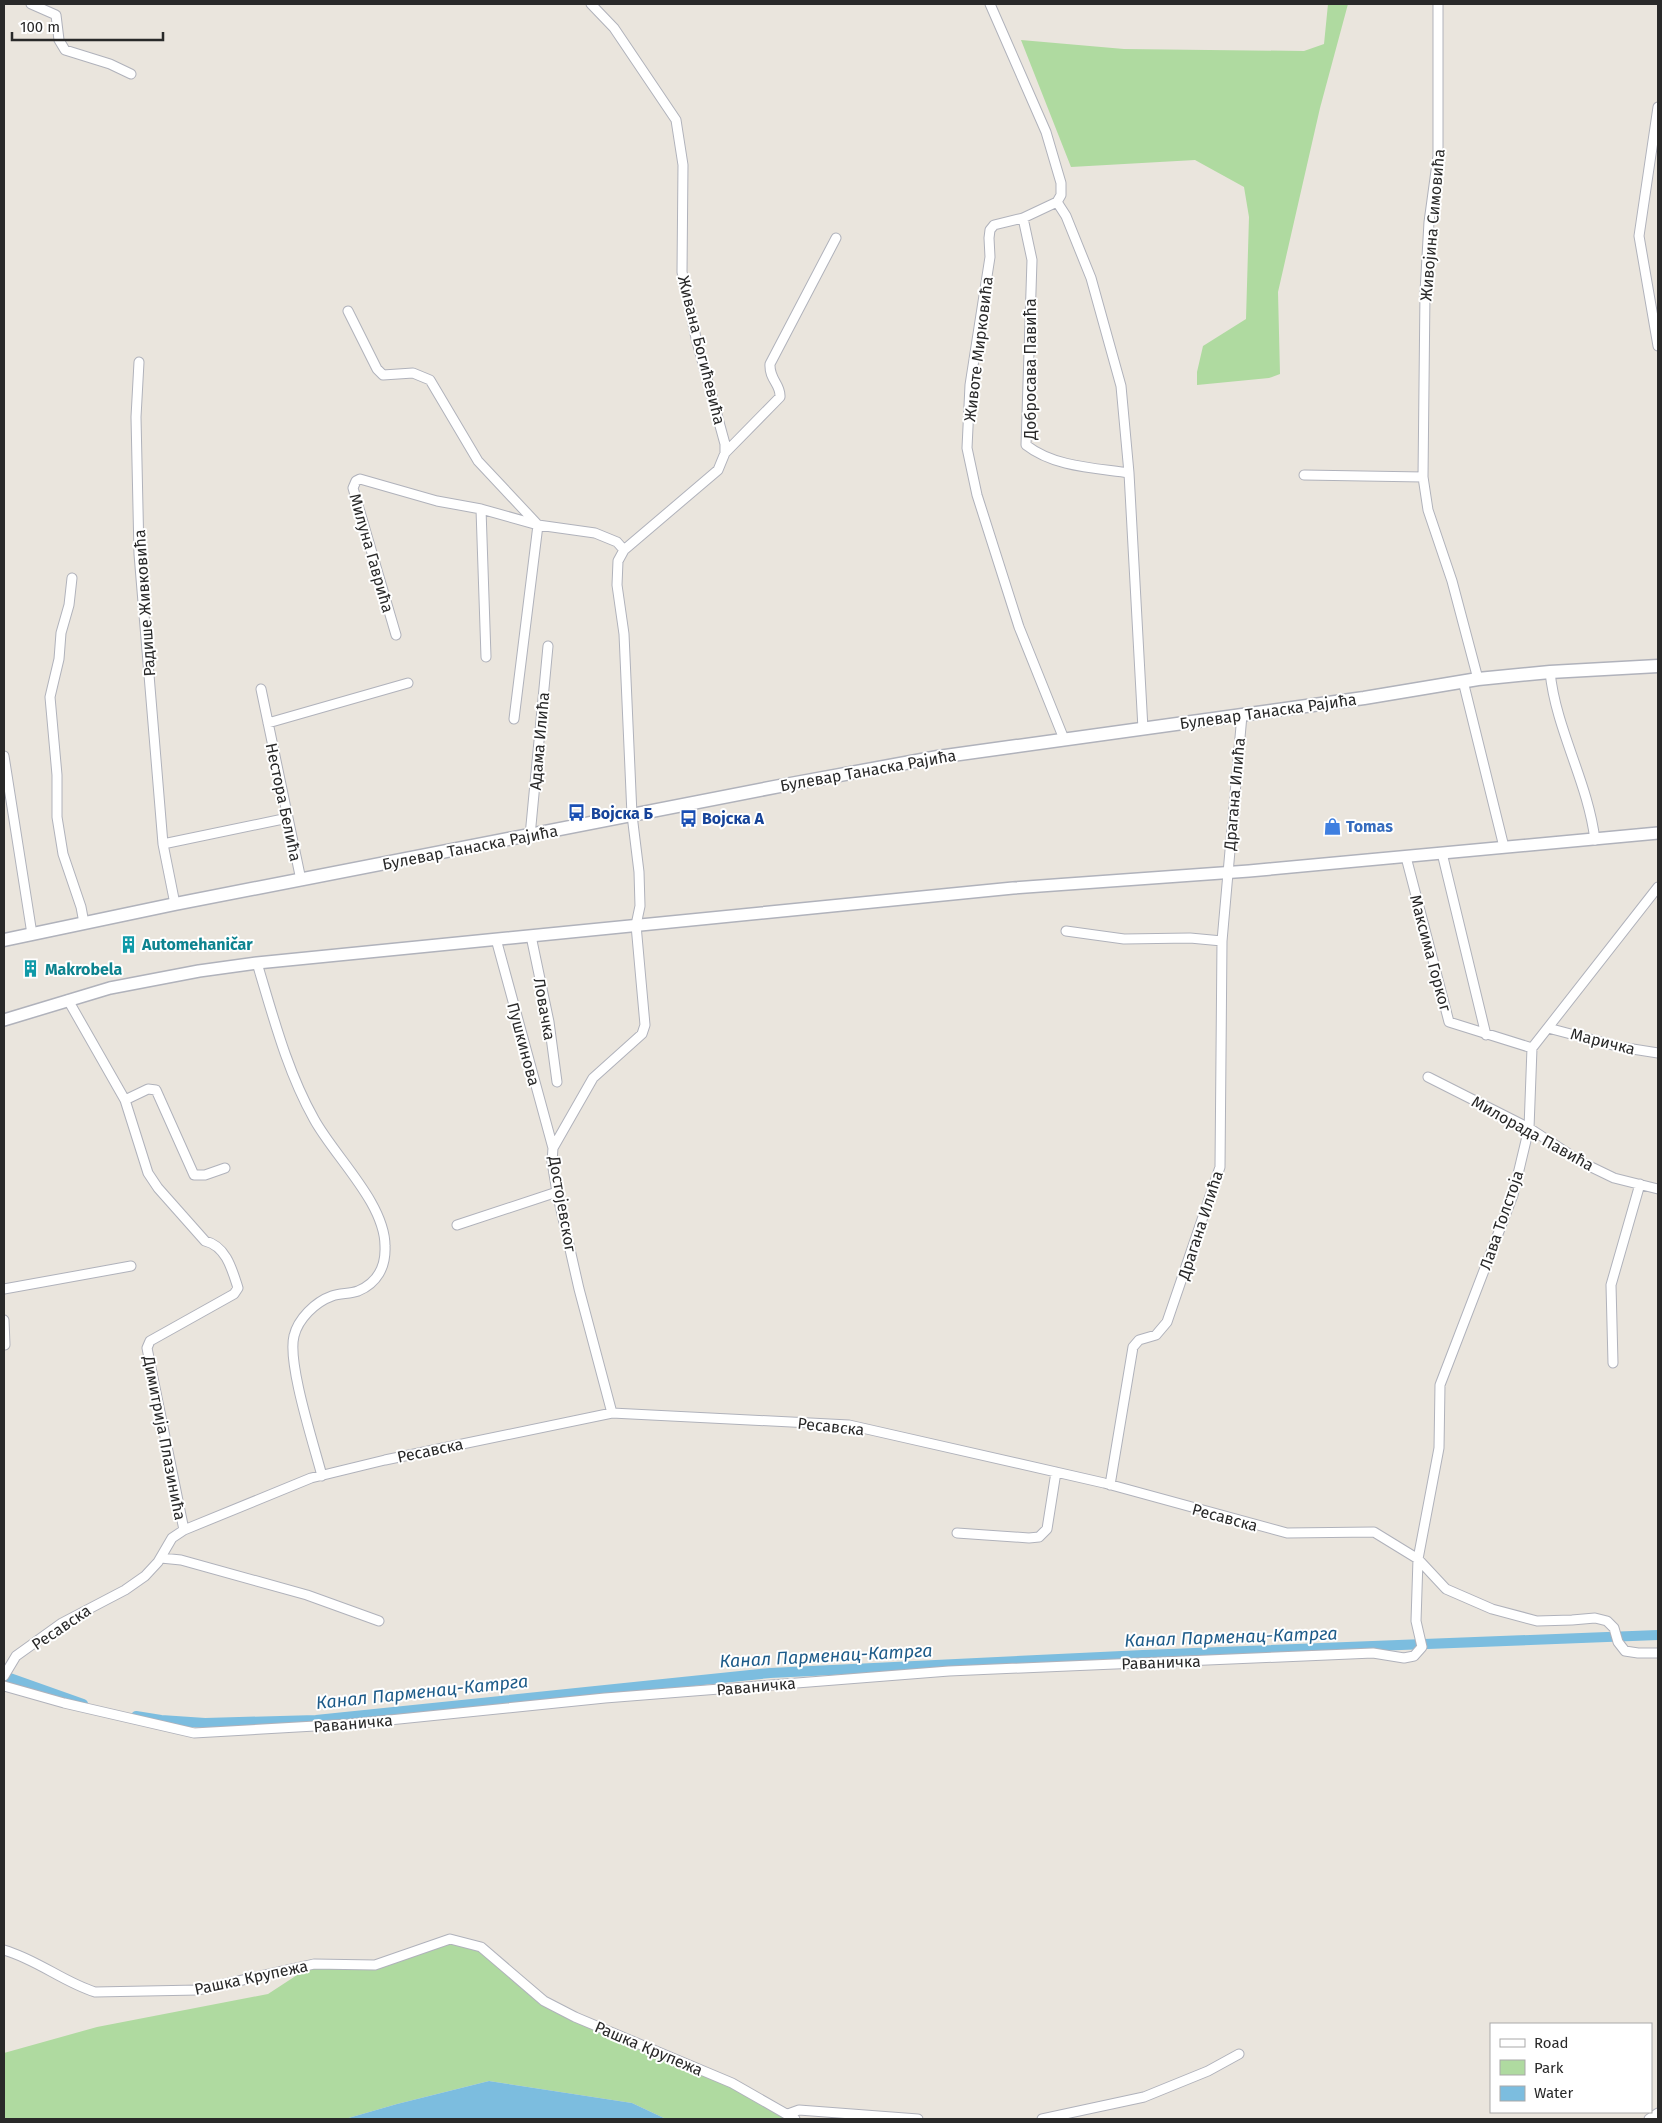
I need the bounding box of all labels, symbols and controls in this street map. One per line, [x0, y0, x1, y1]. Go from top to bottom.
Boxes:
scale bar [12, 10, 164, 42]
text: 100 m [20, 18, 60, 36]
street label: Живојина Симовића [1416, 148, 1449, 302]
street label: Живана Богићевића [674, 274, 729, 427]
street label: Животе Мирковића [960, 275, 997, 423]
street label: Добросава Павића [1021, 298, 1040, 441]
street label: Милуна Гаврића [345, 491, 398, 615]
street label: Радише Живковића [130, 529, 159, 677]
street label: Булевар Танаска Рајића [1178, 690, 1358, 733]
street label: Адама Илића [526, 691, 553, 791]
street label: Драгана Илића [1220, 737, 1249, 852]
street label: Нестора Белића [262, 741, 305, 863]
street label: Булевар Танаска Рајића [779, 746, 958, 795]
bus stop icon: Војска Б [567, 803, 587, 823]
place label: Војска Б [591, 804, 653, 823]
bus stop icon: Војска А [678, 808, 698, 828]
place label: Војска А [702, 809, 764, 828]
shop icon: Tomas [1322, 816, 1342, 836]
place label: Tomas [1346, 817, 1393, 836]
street label: Булевар Танаска Рајића [381, 821, 559, 874]
street label: Максима Горког [1406, 893, 1455, 1014]
building icon: Automehaničar [118, 934, 138, 954]
place label: Automehaničar [141, 935, 253, 954]
building icon: Makrobela [21, 959, 41, 979]
place label: Makrobela [45, 960, 123, 979]
street label: Ловачка [530, 976, 559, 1042]
street label: Пушкинова [503, 1000, 544, 1088]
street label: Маричка [1569, 1024, 1637, 1059]
street label: Милорада Павића [1468, 1092, 1597, 1175]
street label: Достојевског [545, 1154, 580, 1254]
street label: Драгана Илића [1174, 1168, 1227, 1283]
street label: Лава Толстоја [1476, 1168, 1527, 1272]
street label: Димитрија Плазинића [139, 1353, 190, 1522]
street label: Ресавска [797, 1414, 865, 1439]
street label: Ресавска [395, 1434, 465, 1467]
street label: Ресавска [1190, 1500, 1260, 1535]
street label: Ресавска [28, 1601, 94, 1654]
water label: Канал Парменац-Катрга [1124, 1622, 1338, 1652]
water label: Канал Парменац-Катрга [719, 1639, 933, 1673]
street label: Раваничка [1121, 1652, 1201, 1673]
water label: Канал Парменац-Катрга [315, 1670, 529, 1714]
street label: Раваничка [716, 1674, 796, 1699]
street label: Раваничка [313, 1711, 393, 1736]
street label: Рашка Крупежа [193, 1956, 310, 1999]
street label: Рашка Крупежа [592, 2017, 706, 2080]
legend [1490, 2023, 1652, 2113]
text: Road [1534, 2034, 1569, 2052]
text: Park [1534, 2059, 1564, 2077]
text: Water [1534, 2084, 1573, 2102]

